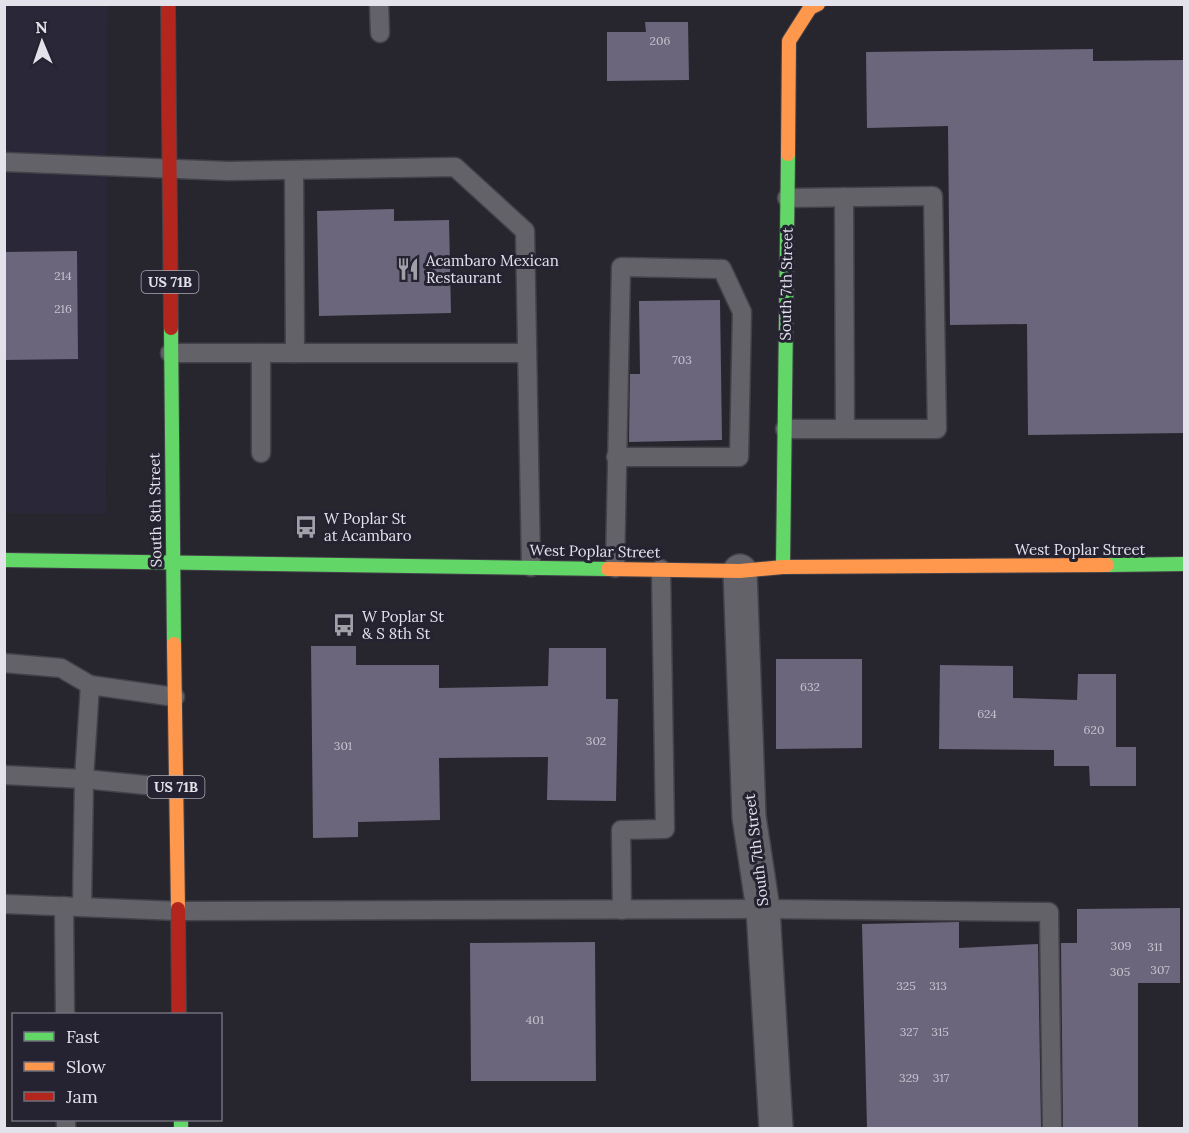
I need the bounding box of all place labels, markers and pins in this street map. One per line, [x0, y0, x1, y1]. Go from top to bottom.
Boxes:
place label: Acambaro Mexican Restaurant [425, 251, 559, 287]
restaurant icon: Acambaro Mexican Restaurant [395, 256, 421, 282]
place label: W Poplar St at Acambaro [324, 509, 412, 545]
bus stop icon: W Poplar St at Acambaro [293, 514, 319, 540]
place label: W Poplar St & S 8th St [362, 607, 444, 643]
bus stop icon: W Poplar St & S 8th St [331, 612, 357, 638]

